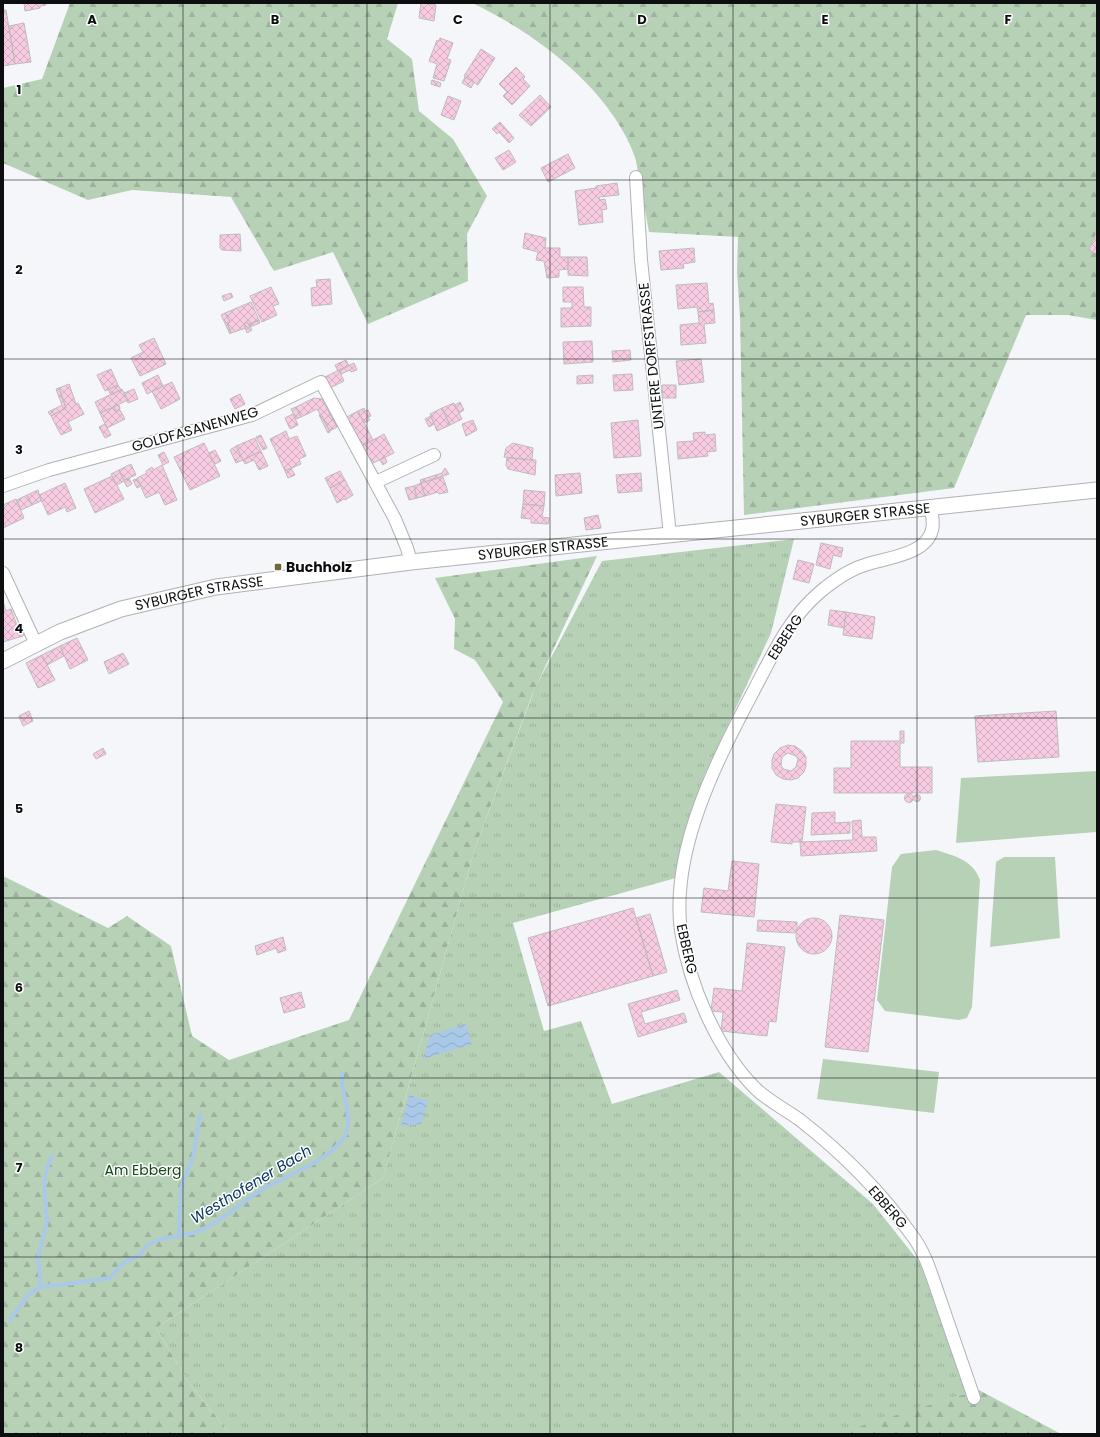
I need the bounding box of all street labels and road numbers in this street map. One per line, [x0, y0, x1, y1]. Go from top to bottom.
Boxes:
street label: UNTERE DORFSTRASSE [633, 282, 669, 430]
street label: GOLDFASANENWEG [129, 401, 261, 457]
street label: SYBURGER STRASSE [799, 498, 931, 531]
street label: SYBURGER STRASSE [477, 531, 609, 565]
street label: SYBURGER STRASSE [133, 571, 265, 615]
street label: EBBERG [763, 610, 807, 664]
street label: EBBERG [672, 922, 702, 976]
street label: EBBERG [864, 1181, 912, 1233]

